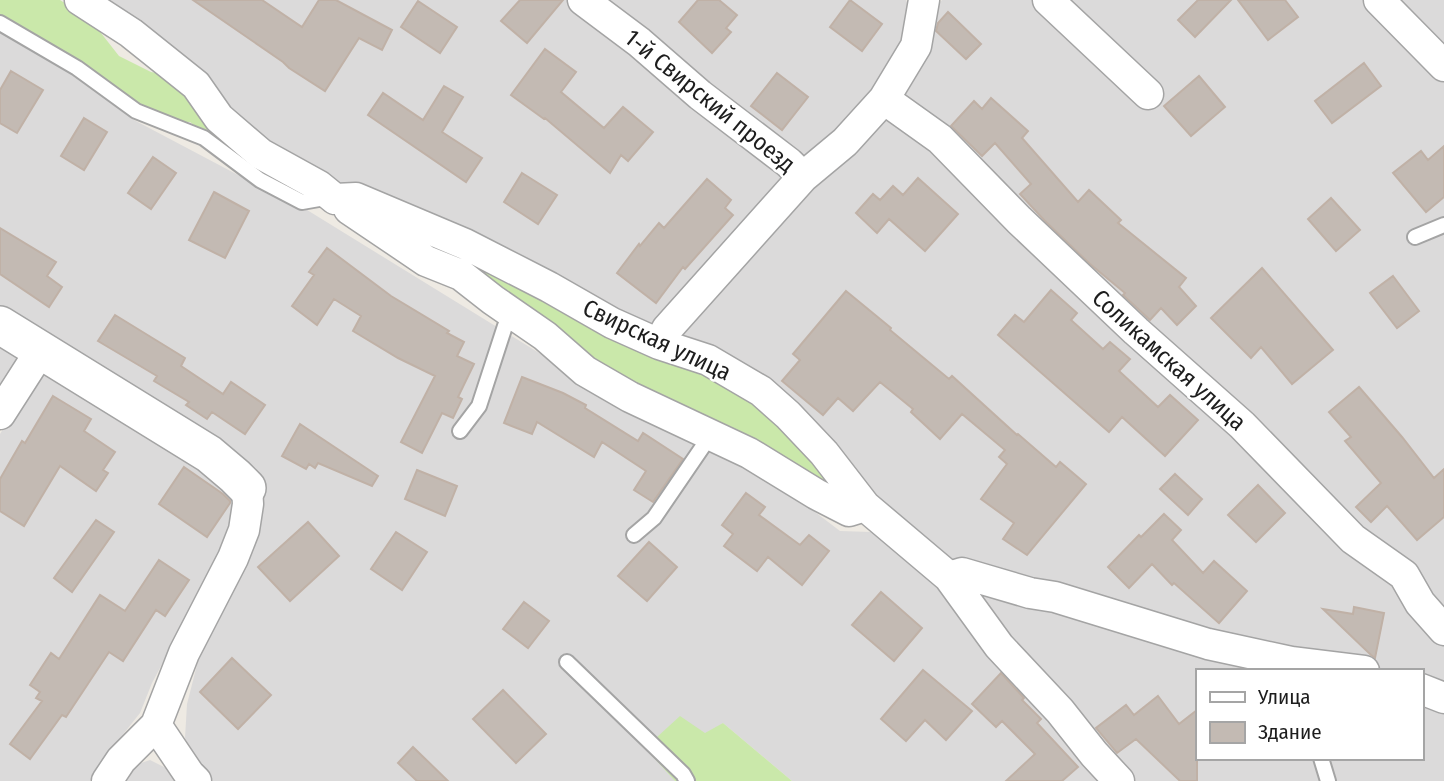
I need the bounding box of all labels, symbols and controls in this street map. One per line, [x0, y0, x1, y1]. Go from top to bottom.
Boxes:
street label: 1-й Свирский проезд [619, 24, 801, 178]
street label: Соликамская улица [1086, 284, 1252, 436]
street label: Свирская улица [579, 293, 735, 387]
legend [1196, 669, 1423, 760]
text: Улица [1257, 684, 1311, 710]
text: Здание [1258, 719, 1322, 745]

